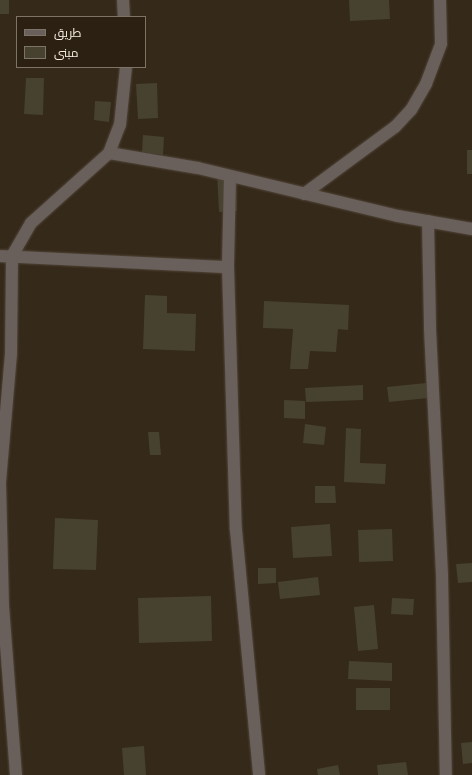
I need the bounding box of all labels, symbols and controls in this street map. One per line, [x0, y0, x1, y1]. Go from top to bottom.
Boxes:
legend [16, 16, 146, 68]
text: طريق [54, 25, 81, 40]
text: مبنى [54, 45, 79, 60]

